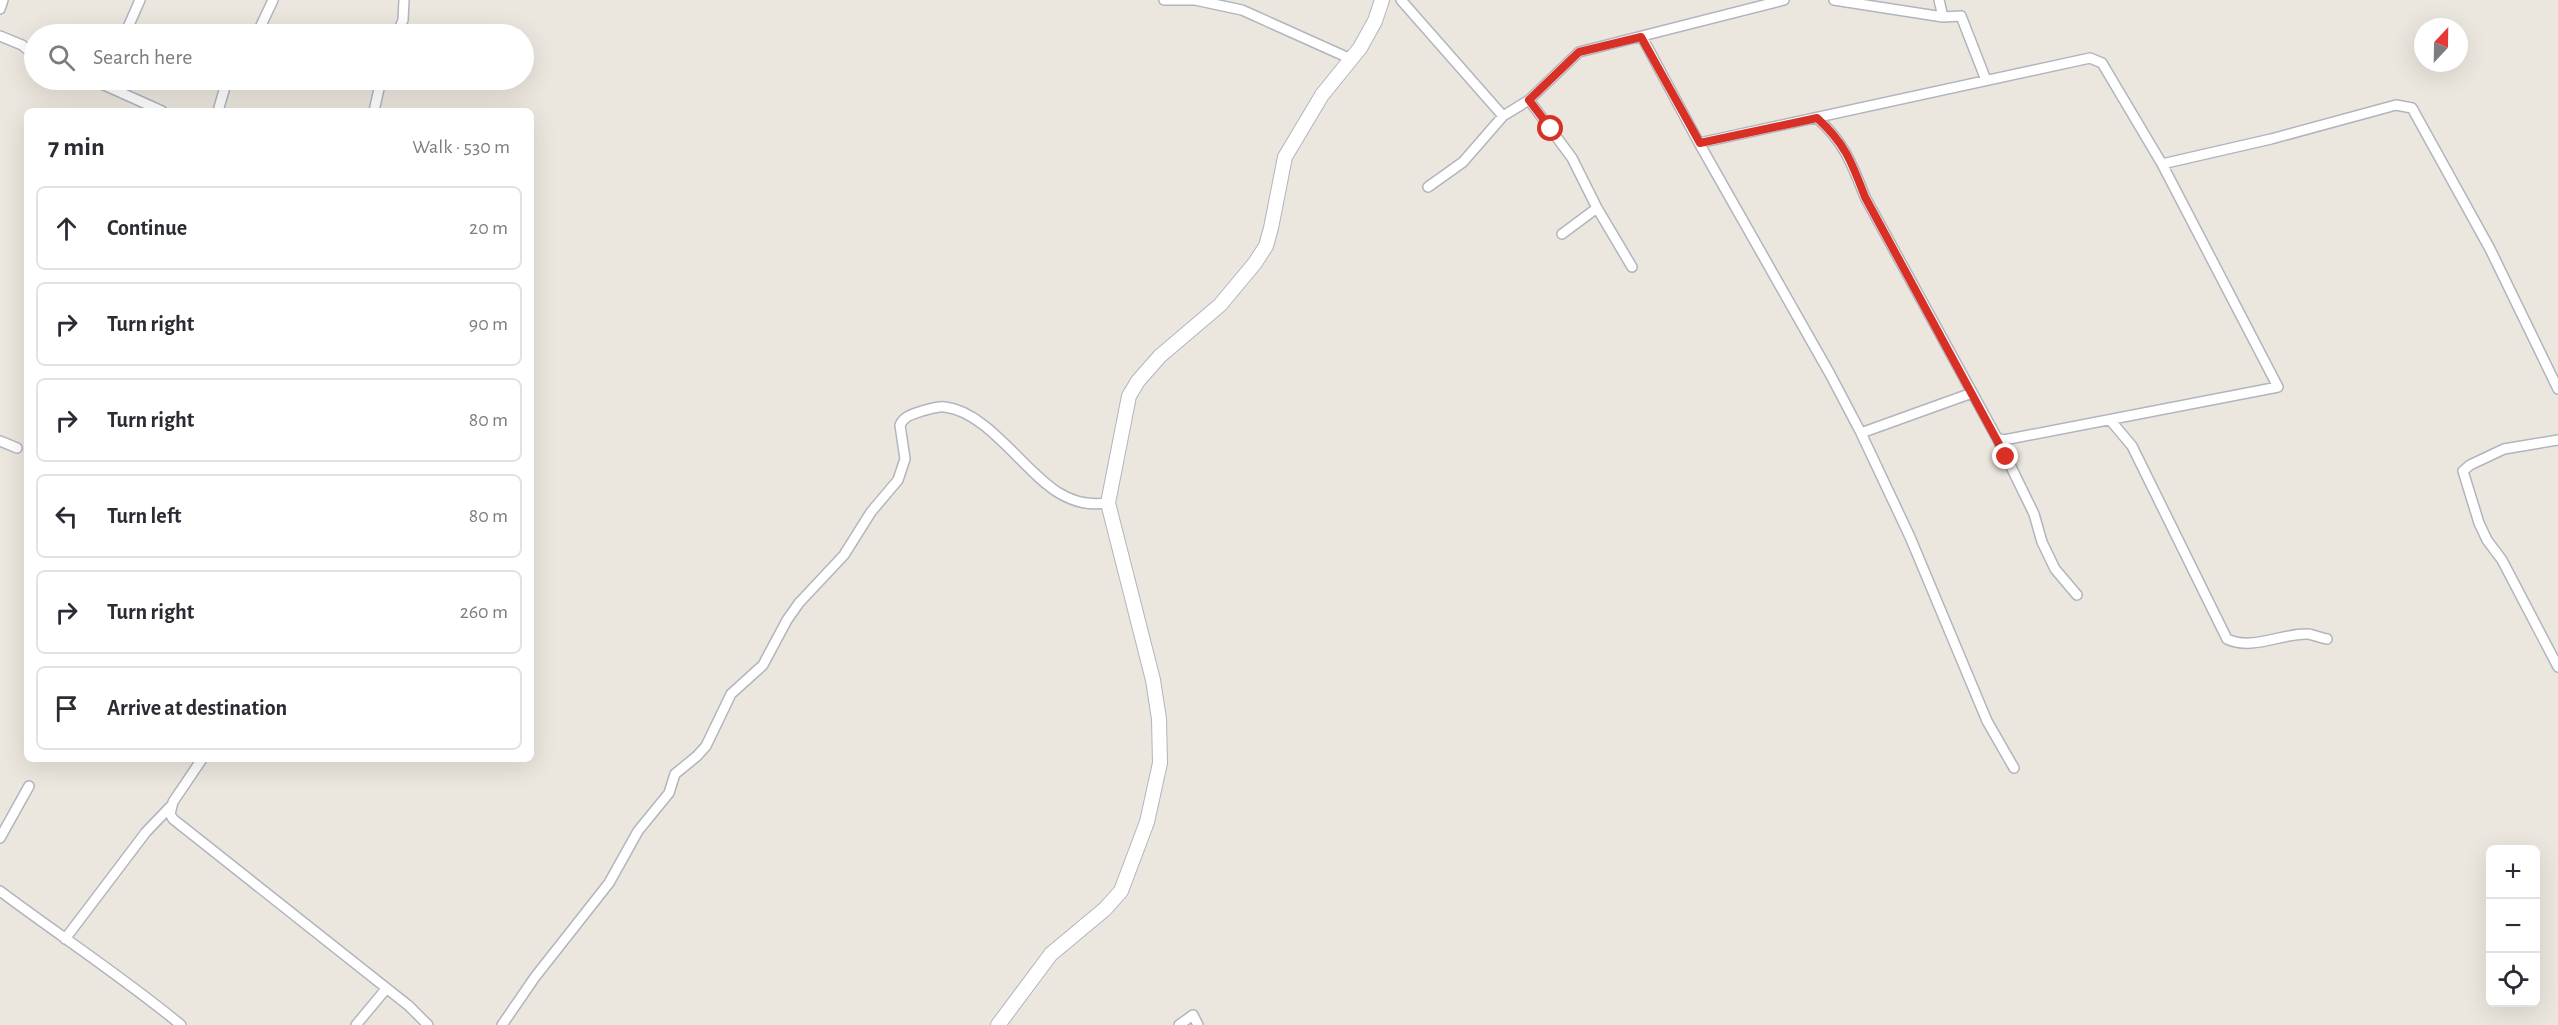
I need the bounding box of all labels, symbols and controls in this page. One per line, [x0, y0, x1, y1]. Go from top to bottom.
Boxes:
north arrow [2414, 18, 2468, 72]
search box [24, 24, 534, 90]
icon: search [45, 41, 78, 74]
text: Search here [93, 46, 192, 68]
route start [1537, 115, 1563, 141]
text: 7 min [48, 134, 105, 160]
text: Walk · 530 m [412, 137, 510, 157]
icon: ahead [50, 212, 83, 245]
text: Continue [107, 217, 187, 239]
text: 20 m [469, 218, 508, 238]
icon: right [50, 308, 83, 341]
text: Turn right [107, 313, 194, 335]
text: 90 m [469, 314, 508, 334]
icon: right [50, 404, 83, 437]
text: Turn right [107, 409, 194, 431]
text: 80 m [469, 410, 508, 430]
route end [1992, 443, 2018, 469]
icon: left [50, 500, 83, 533]
text: Turn left [107, 505, 181, 527]
text: 80 m [469, 506, 508, 526]
icon: right [50, 596, 83, 629]
text: Turn right [107, 601, 194, 623]
text: 260 m [460, 602, 508, 622]
icon: arrive [50, 692, 83, 725]
text: Arrive at destination [107, 697, 287, 719]
map controls [2486, 845, 2540, 1007]
button: + [2486, 845, 2540, 899]
button: − [2486, 899, 2540, 953]
button: locate [2486, 953, 2540, 1007]

